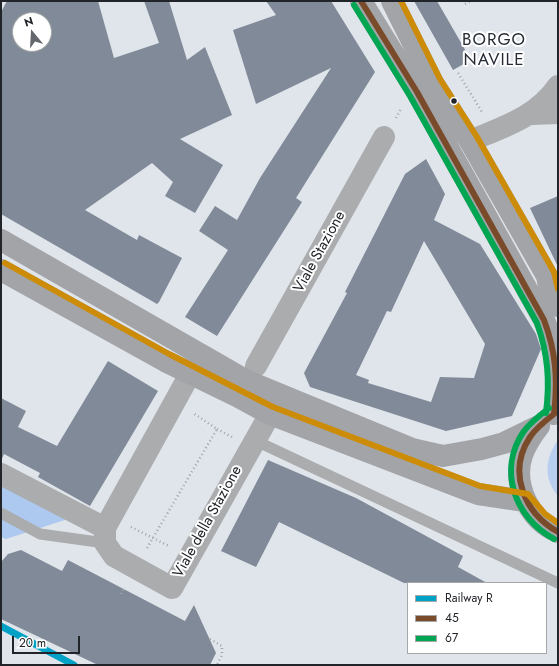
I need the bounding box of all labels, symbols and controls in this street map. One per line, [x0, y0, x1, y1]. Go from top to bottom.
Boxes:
north arrow [12, 12, 52, 52]
text: N [22, 13, 35, 30]
district label: BORGO NAVILE [462, 31, 526, 71]
unlabelled marker [449, 96, 459, 106]
street label: Viale Stazione [290, 208, 350, 296]
street label: Viale della Stazione [170, 463, 246, 581]
legend [407, 582, 547, 654]
text: Railway R [445, 589, 493, 607]
text: 45 [445, 609, 459, 627]
scale bar [14, 628, 82, 654]
text: 67 [445, 629, 458, 647]
text: 20 m [19, 634, 46, 652]

